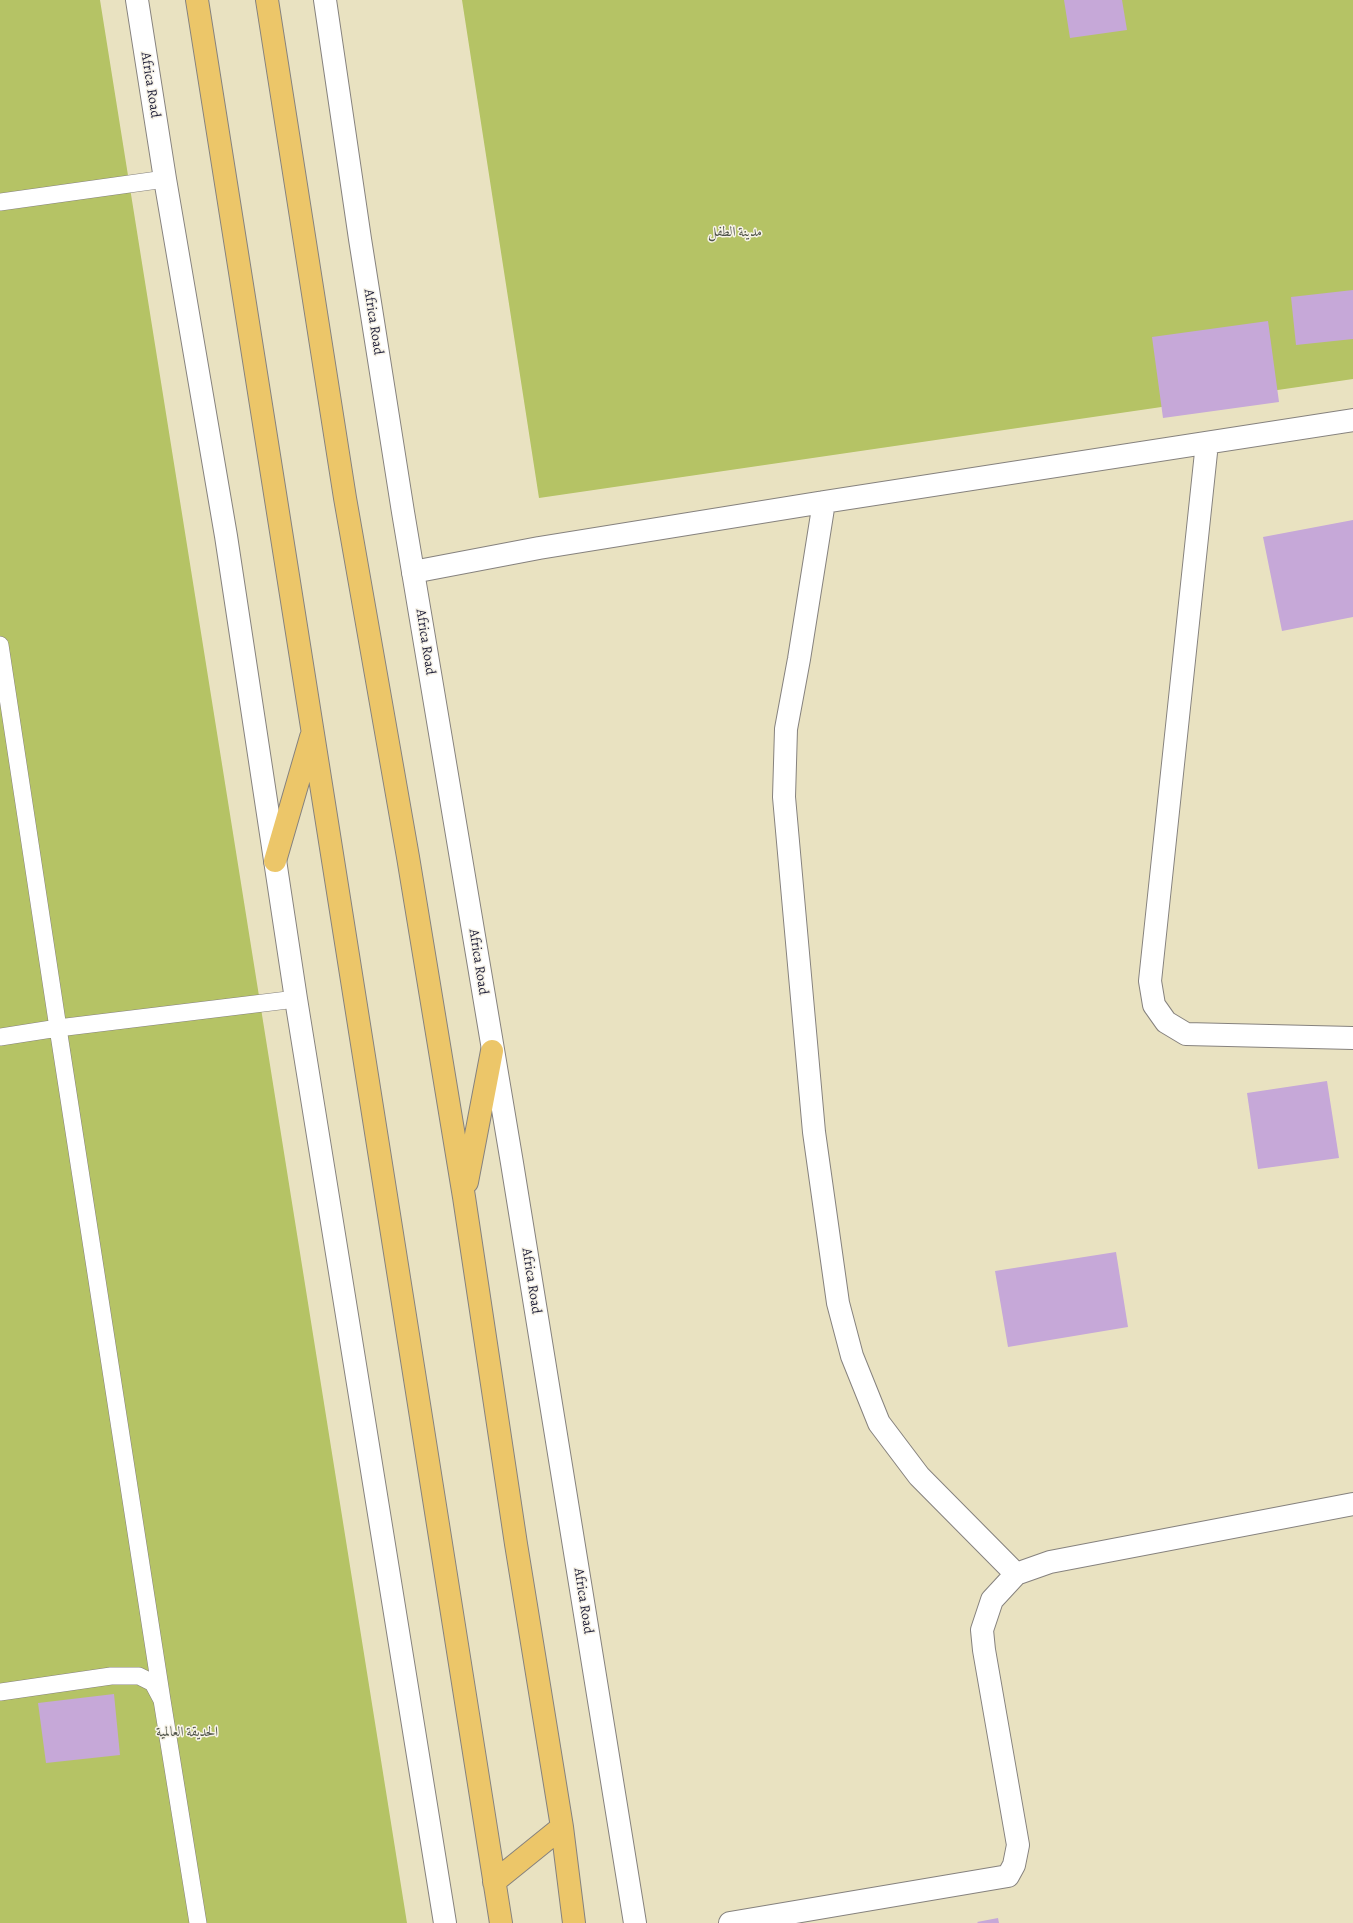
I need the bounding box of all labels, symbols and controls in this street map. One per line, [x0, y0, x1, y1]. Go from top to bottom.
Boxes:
street label: Africa Road [137, 51, 163, 119]
park label: مدينة الطفل [708, 225, 762, 241]
street label: Africa Road [360, 288, 386, 356]
street label: Africa Road [412, 608, 438, 676]
street label: Africa Road [465, 928, 491, 996]
street label: Africa Road [518, 1247, 544, 1315]
street label: Africa Road [570, 1567, 596, 1635]
park label: الحديقة العالمية [156, 1725, 218, 1741]

